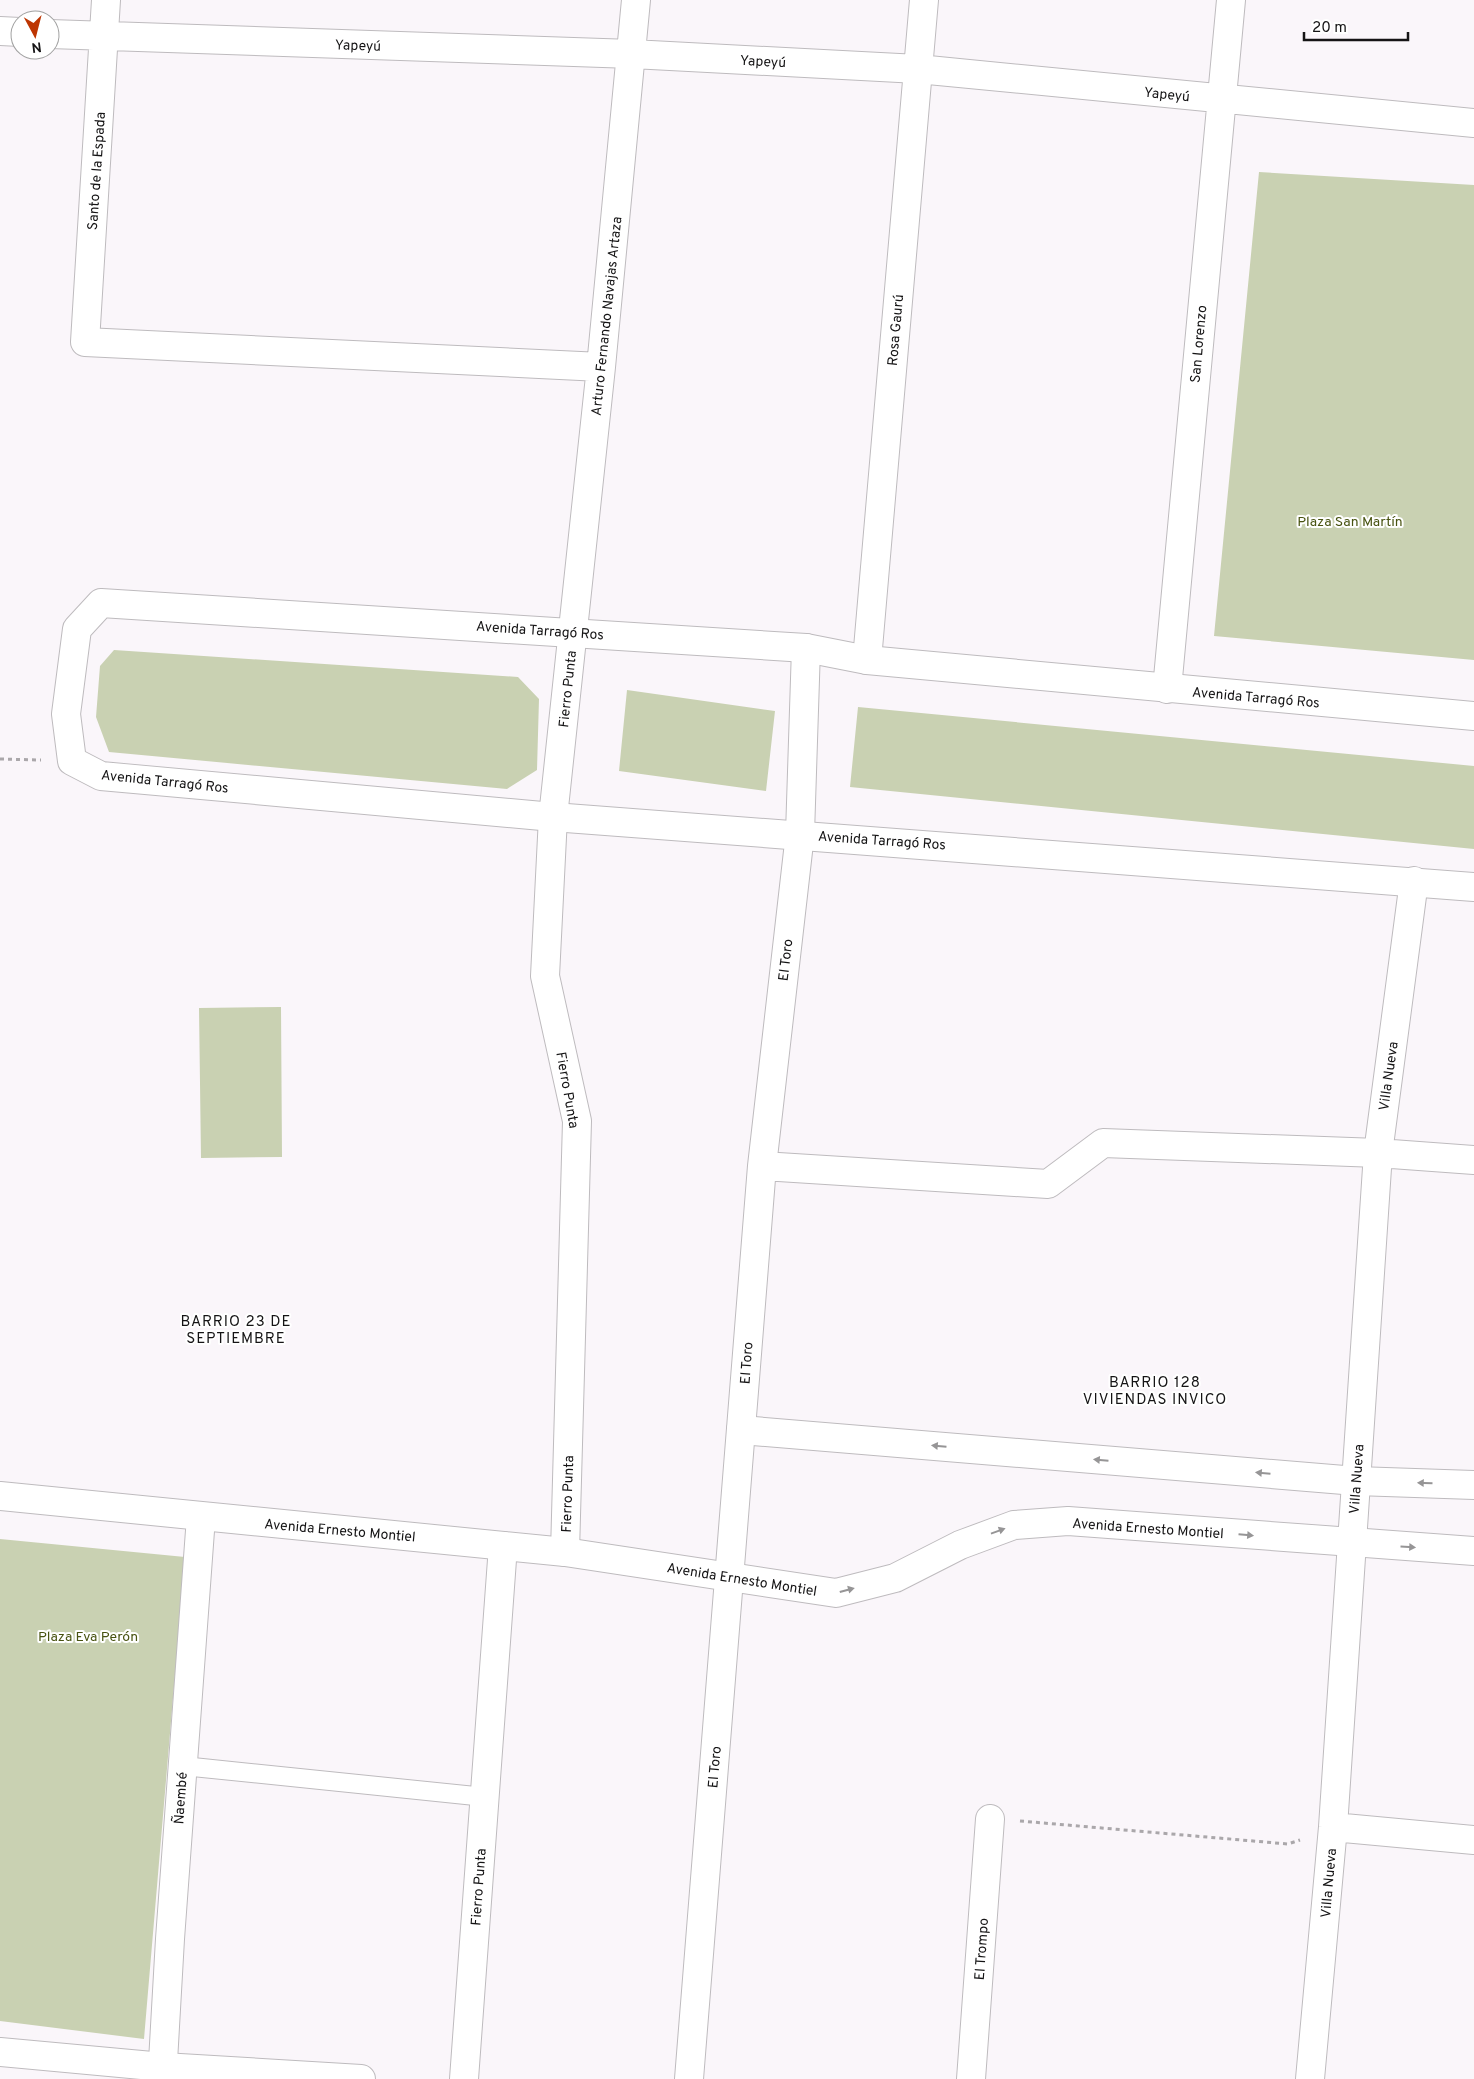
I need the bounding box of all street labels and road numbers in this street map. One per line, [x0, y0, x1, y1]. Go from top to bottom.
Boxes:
street label: Yapeyú [335, 37, 381, 56]
street label: Yapeyú [739, 53, 786, 72]
street label: Yapeyú [1143, 85, 1191, 106]
street label: Santo de la Espada [85, 111, 110, 231]
street label: Arturo Fernando Navajas Artaza [589, 216, 626, 417]
street label: Rosa Gaurú [885, 294, 908, 367]
street label: San Lorenzo [1188, 304, 1211, 384]
street label: Avenida Tarragó Ros [475, 619, 604, 644]
street label: Fierro Punta [556, 650, 581, 729]
street label: Avenida Tarragó Ros [1191, 684, 1320, 713]
street label: Avenida Tarragó Ros [100, 767, 229, 798]
street label: Avenida Tarragó Ros [817, 829, 946, 854]
street label: El Toro [775, 938, 798, 982]
street label: Villa Nueva [1376, 1040, 1403, 1112]
street label: Fierro Punta [551, 1051, 582, 1130]
street label: El Toro [738, 1341, 757, 1385]
street label: Villa Nueva [1347, 1444, 1368, 1515]
street label: Fierro Punta [559, 1455, 578, 1533]
street label: Avenida Ernesto Montiel [263, 1516, 416, 1547]
street label: Avenida Ernesto Montiel [1072, 1516, 1224, 1543]
street label: Avenida Ernesto Montiel [665, 1560, 818, 1601]
street label: El Toro [705, 1745, 726, 1789]
street label: Ñaembé [171, 1771, 192, 1825]
street label: Fierro Punta [468, 1848, 491, 1926]
street label: Villa Nueva [1318, 1848, 1341, 1919]
street label: El Trompo [972, 1917, 993, 1981]

